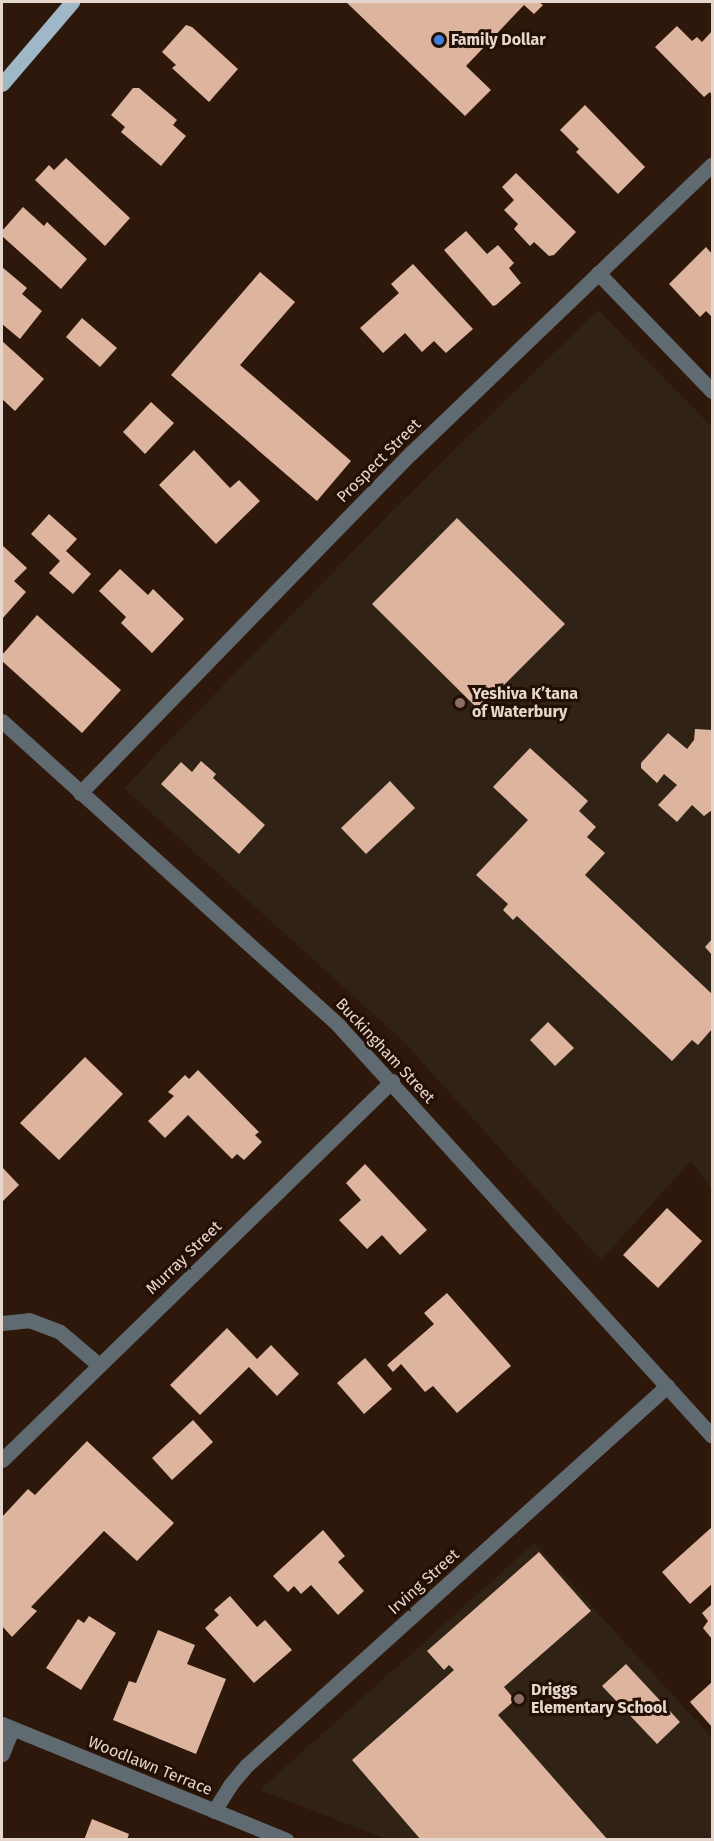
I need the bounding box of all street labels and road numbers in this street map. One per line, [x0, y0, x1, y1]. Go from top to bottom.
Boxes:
street label: Prospect Street [333, 415, 425, 507]
street label: Buckingham Street [331, 995, 439, 1107]
street label: Murray Street [142, 1217, 226, 1299]
street label: Irving Street [385, 1545, 463, 1619]
street label: Woodlawn Terrace [85, 1732, 215, 1800]

